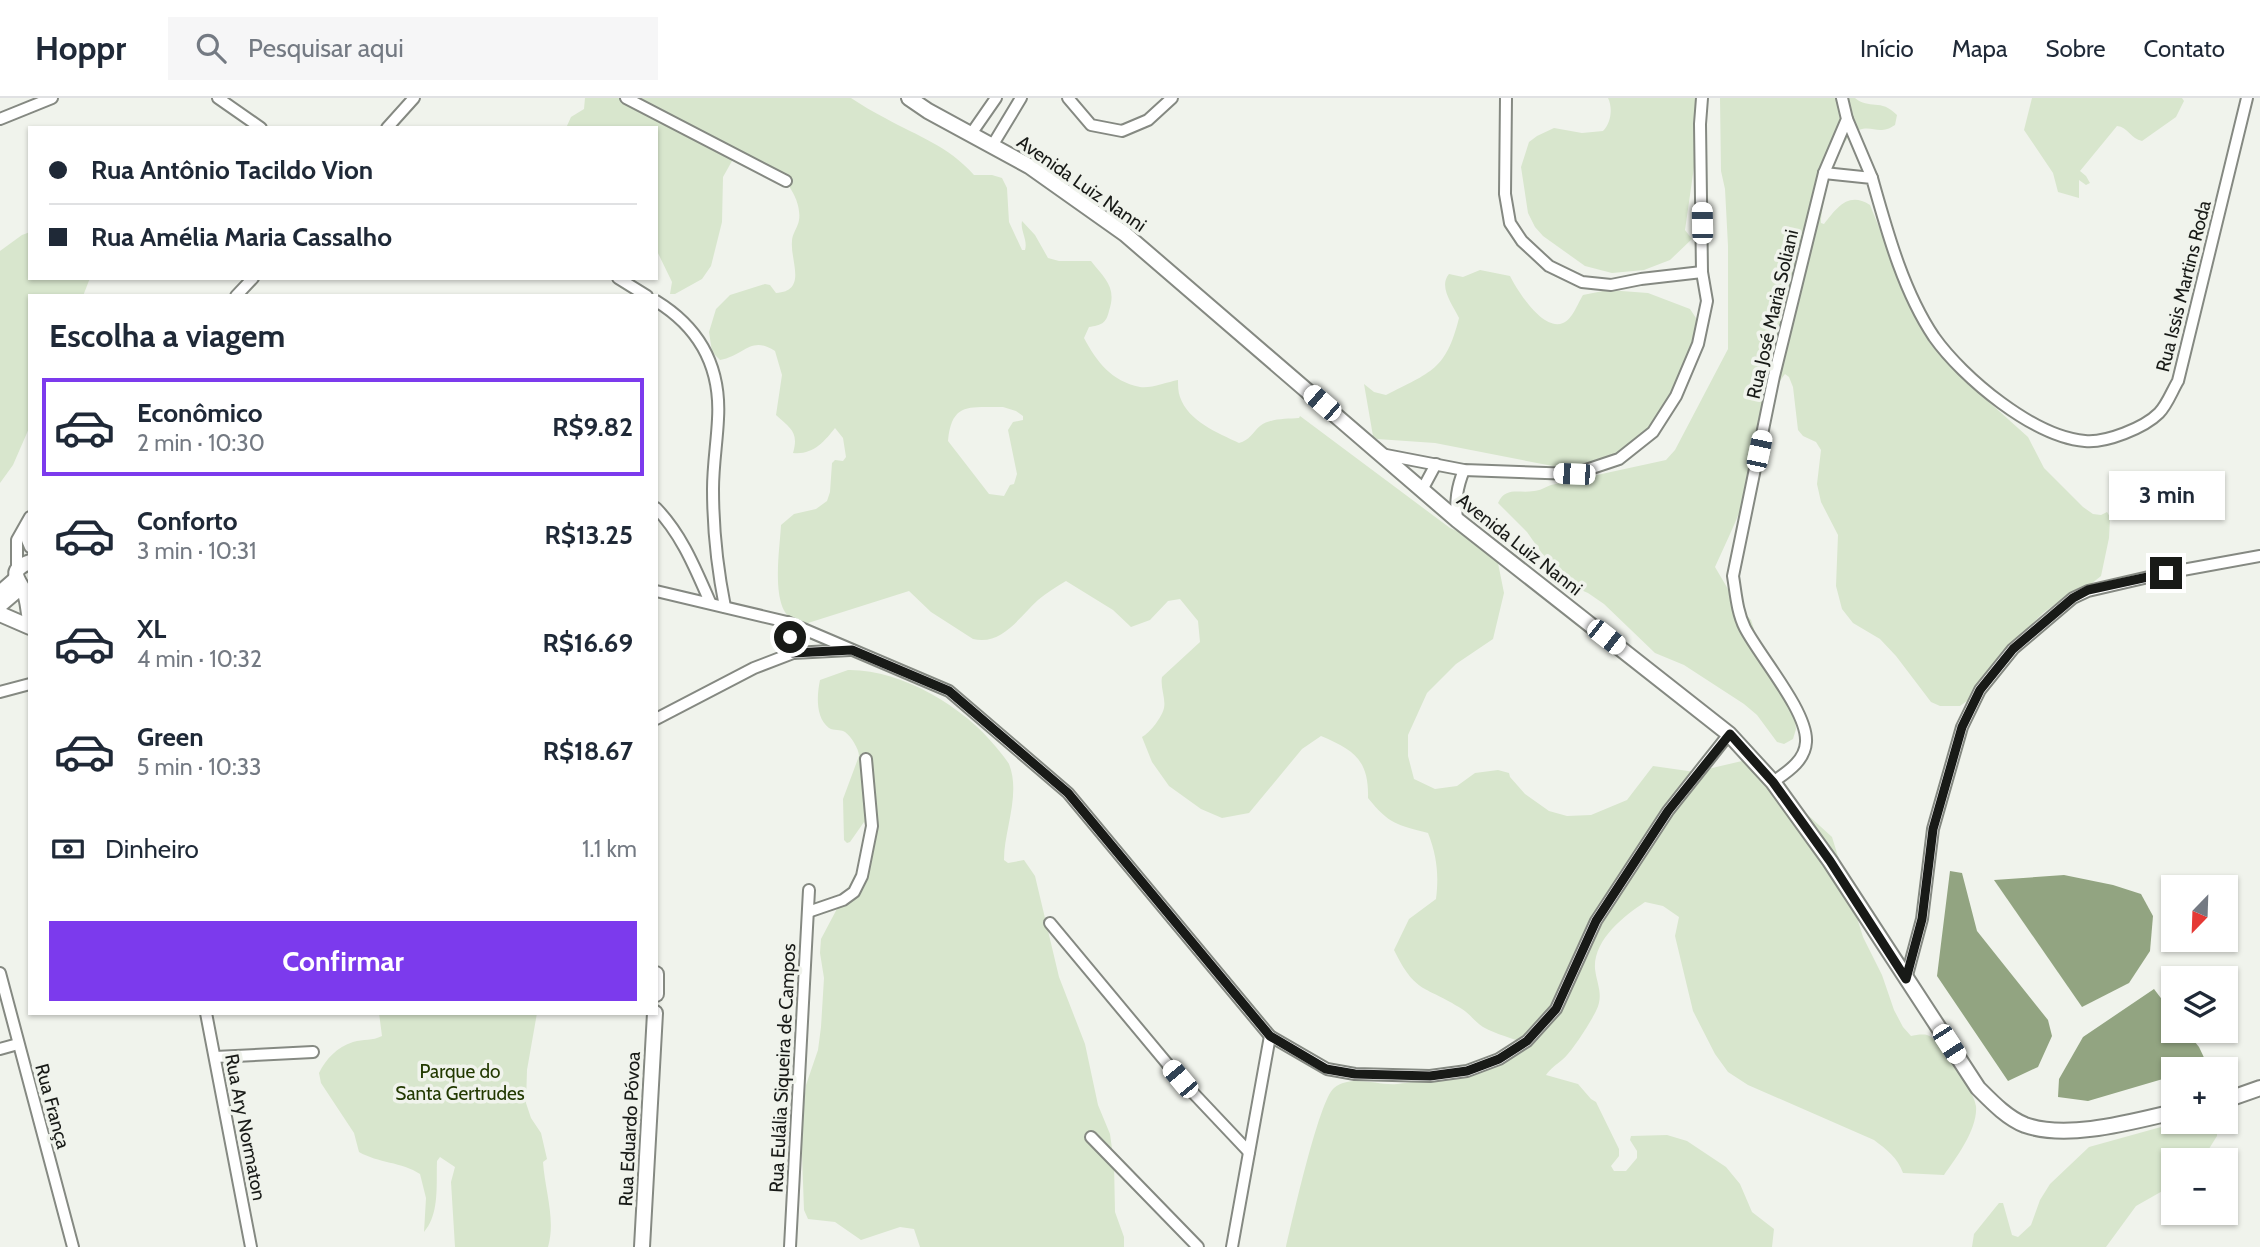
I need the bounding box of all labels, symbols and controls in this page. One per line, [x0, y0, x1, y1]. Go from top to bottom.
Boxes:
search box [168, 17, 658, 80]
text: Hoppr [35, 28, 126, 68]
icon: search [192, 29, 230, 67]
text: Pesquisar aqui [248, 32, 404, 64]
text: Início [1860, 34, 1914, 63]
text: Mapa [1952, 34, 2007, 63]
text: Sobre [2045, 34, 2106, 63]
text: Contato [2144, 34, 2225, 63]
street label: Avenida Luiz Nanni [1013, 130, 1151, 237]
text: Rua Antônio Tacildo Vion [91, 154, 373, 186]
street label: Rua Issis Martins Roda [2151, 198, 2216, 374]
car [1692, 202, 1713, 244]
text: Rua Amélia Maria Cassalho [91, 221, 392, 253]
street label: Rua José Maria Soliani [1742, 227, 1803, 401]
text: Escolha a viagem [49, 316, 285, 355]
car [1300, 381, 1345, 425]
icon: car [53, 396, 116, 459]
text: Econômico [137, 397, 263, 429]
text: R$9.82 [552, 411, 633, 443]
car [1745, 428, 1774, 474]
text: 2 min · 10:30 [137, 429, 265, 457]
car [1553, 463, 1596, 485]
callout: 3 min [2108, 472, 2224, 520]
text: 3 min [2139, 481, 2195, 509]
street label: Avenida Luiz Nanni [1452, 488, 1587, 600]
icon: car [53, 504, 116, 567]
text: Conforto [137, 505, 238, 537]
text: R$13.25 [545, 519, 633, 551]
text: 3 min · 10:31 [137, 537, 257, 565]
route end [2150, 557, 2182, 589]
icon: car [53, 612, 116, 675]
text: XL [137, 613, 166, 645]
car [1583, 616, 1630, 658]
route start [774, 621, 806, 653]
text: R$16.69 [542, 627, 633, 659]
text: 4 min · 10:32 [137, 645, 262, 673]
icon: car [53, 720, 116, 783]
text: Green [137, 721, 204, 753]
text: R$18.67 [543, 735, 633, 767]
text: 5 min · 10:33 [137, 753, 262, 781]
icon: cash [49, 830, 87, 868]
text: Dinheiro [105, 833, 199, 865]
text: 1.1 km [582, 835, 637, 863]
north arrow [2161, 875, 2238, 952]
map controls [2161, 875, 2238, 1225]
button: Confirmar [49, 921, 637, 1001]
street label: Rua Eulália Siqueira de Campos [764, 943, 801, 1193]
button: layers [2161, 966, 2238, 1043]
car [1929, 1021, 1970, 1067]
street label: Rua Eduardo Póvoa [614, 1051, 645, 1207]
street label: Rua Ary Normaton [220, 1052, 271, 1202]
car [1159, 1056, 1202, 1102]
button: + [2161, 1057, 2238, 1134]
park label: Parque do Santa Gertrudes [395, 1060, 525, 1105]
street label: Rua França [30, 1061, 75, 1151]
button: − [2161, 1148, 2238, 1225]

